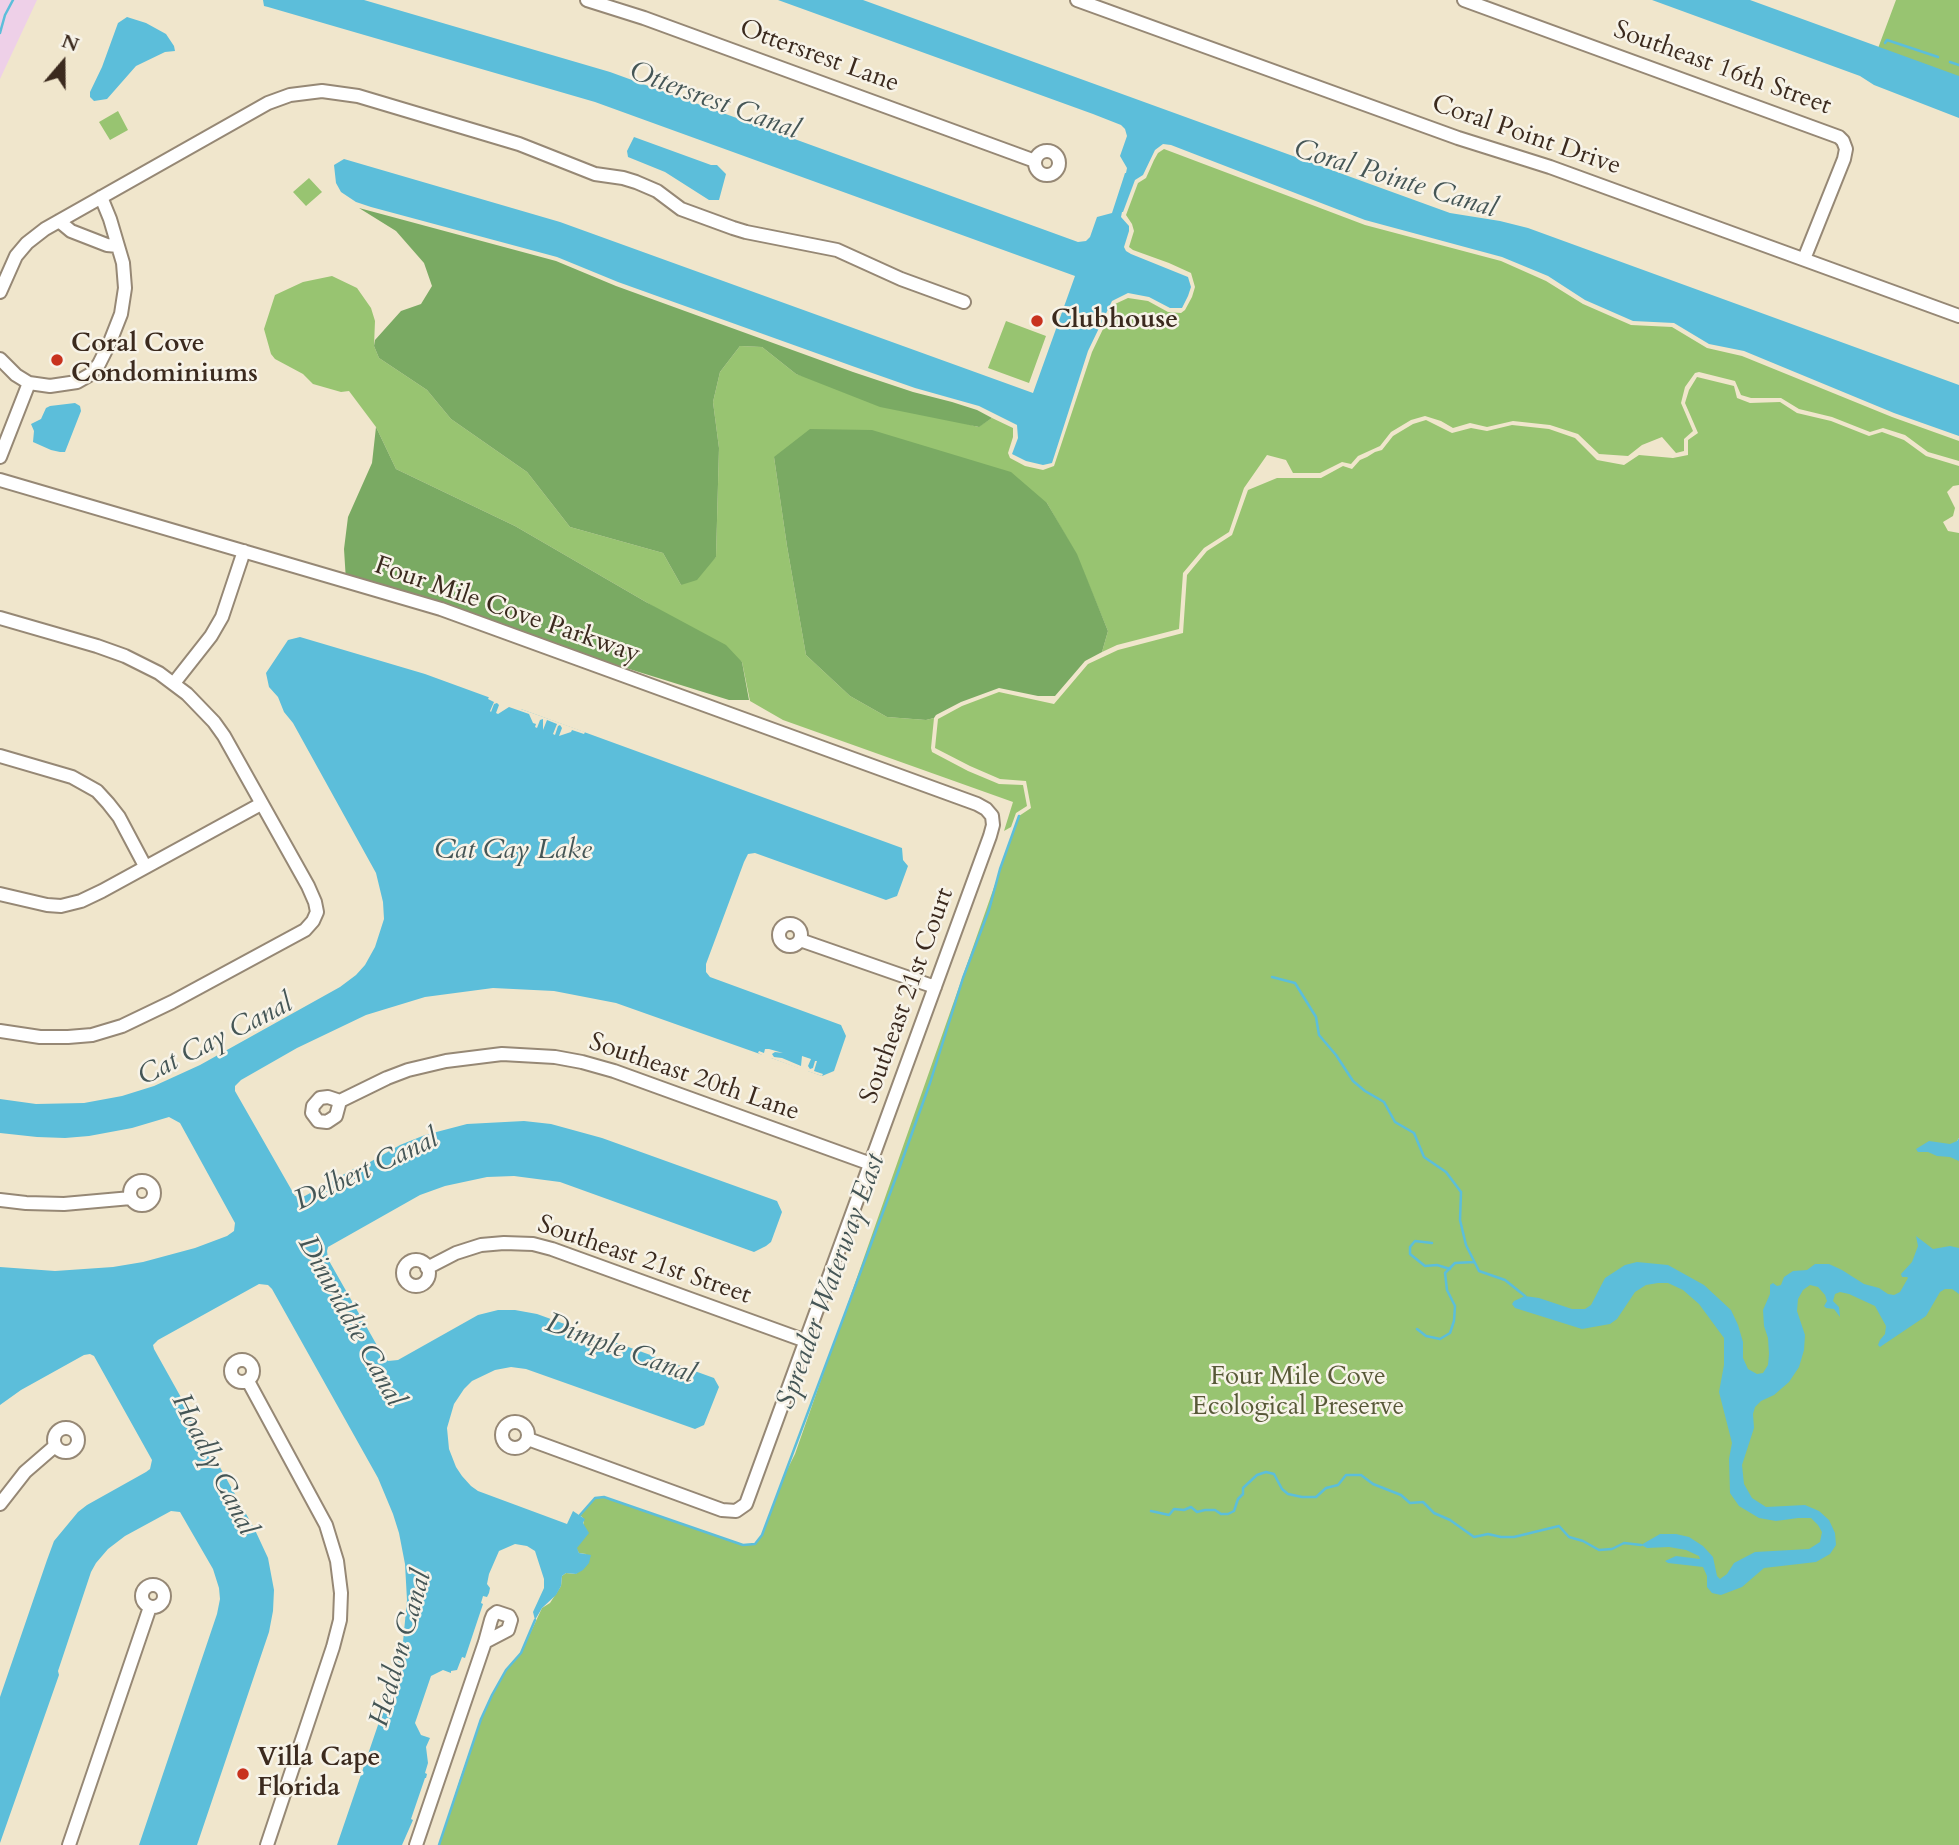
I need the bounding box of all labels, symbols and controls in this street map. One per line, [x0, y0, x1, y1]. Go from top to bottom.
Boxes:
street label: Ottersrest Lane [735, 14, 903, 100]
street label: Southeast 16th Street [1609, 15, 1835, 123]
north arrow [28, 28, 98, 98]
text: N [58, 28, 82, 58]
water label: Ottersrest Canal [624, 56, 804, 148]
street label: Coral Point Drive [1427, 89, 1625, 183]
water label: Coral Pointe Canal [1289, 133, 1501, 227]
place label: Clubhouse [1051, 305, 1178, 337]
marker: Clubhouse [1029, 313, 1045, 329]
place label: Coral Cove Condominiums [71, 329, 258, 390]
marker: Coral Cove Condominiums [49, 352, 65, 368]
street label: Four Mile Cove Parkway [370, 551, 644, 671]
water label: Cat Cay Lake [434, 835, 592, 869]
street label: Southeast 21st Court [854, 884, 962, 1108]
water label: Cat Cay Canal [133, 988, 299, 1094]
street label: Southeast 20th Lane [585, 1027, 803, 1129]
water label: Delbert Canal [290, 1123, 444, 1219]
water label: Spreader Waterway East [770, 1150, 894, 1414]
street label: Southeast 21st Street [533, 1210, 755, 1312]
water label: Dinwiddie Canal [289, 1231, 411, 1413]
water label: Dimple Canal [541, 1307, 699, 1393]
park label: Four Mile Cove Ecological Preserve [1192, 1362, 1404, 1424]
water label: Hoadly Canal [163, 1388, 263, 1542]
water label: Heddon Canal [364, 1567, 440, 1731]
place label: Villa Cape Florida [257, 1743, 380, 1804]
marker: Villa Cape Florida [235, 1766, 251, 1782]

